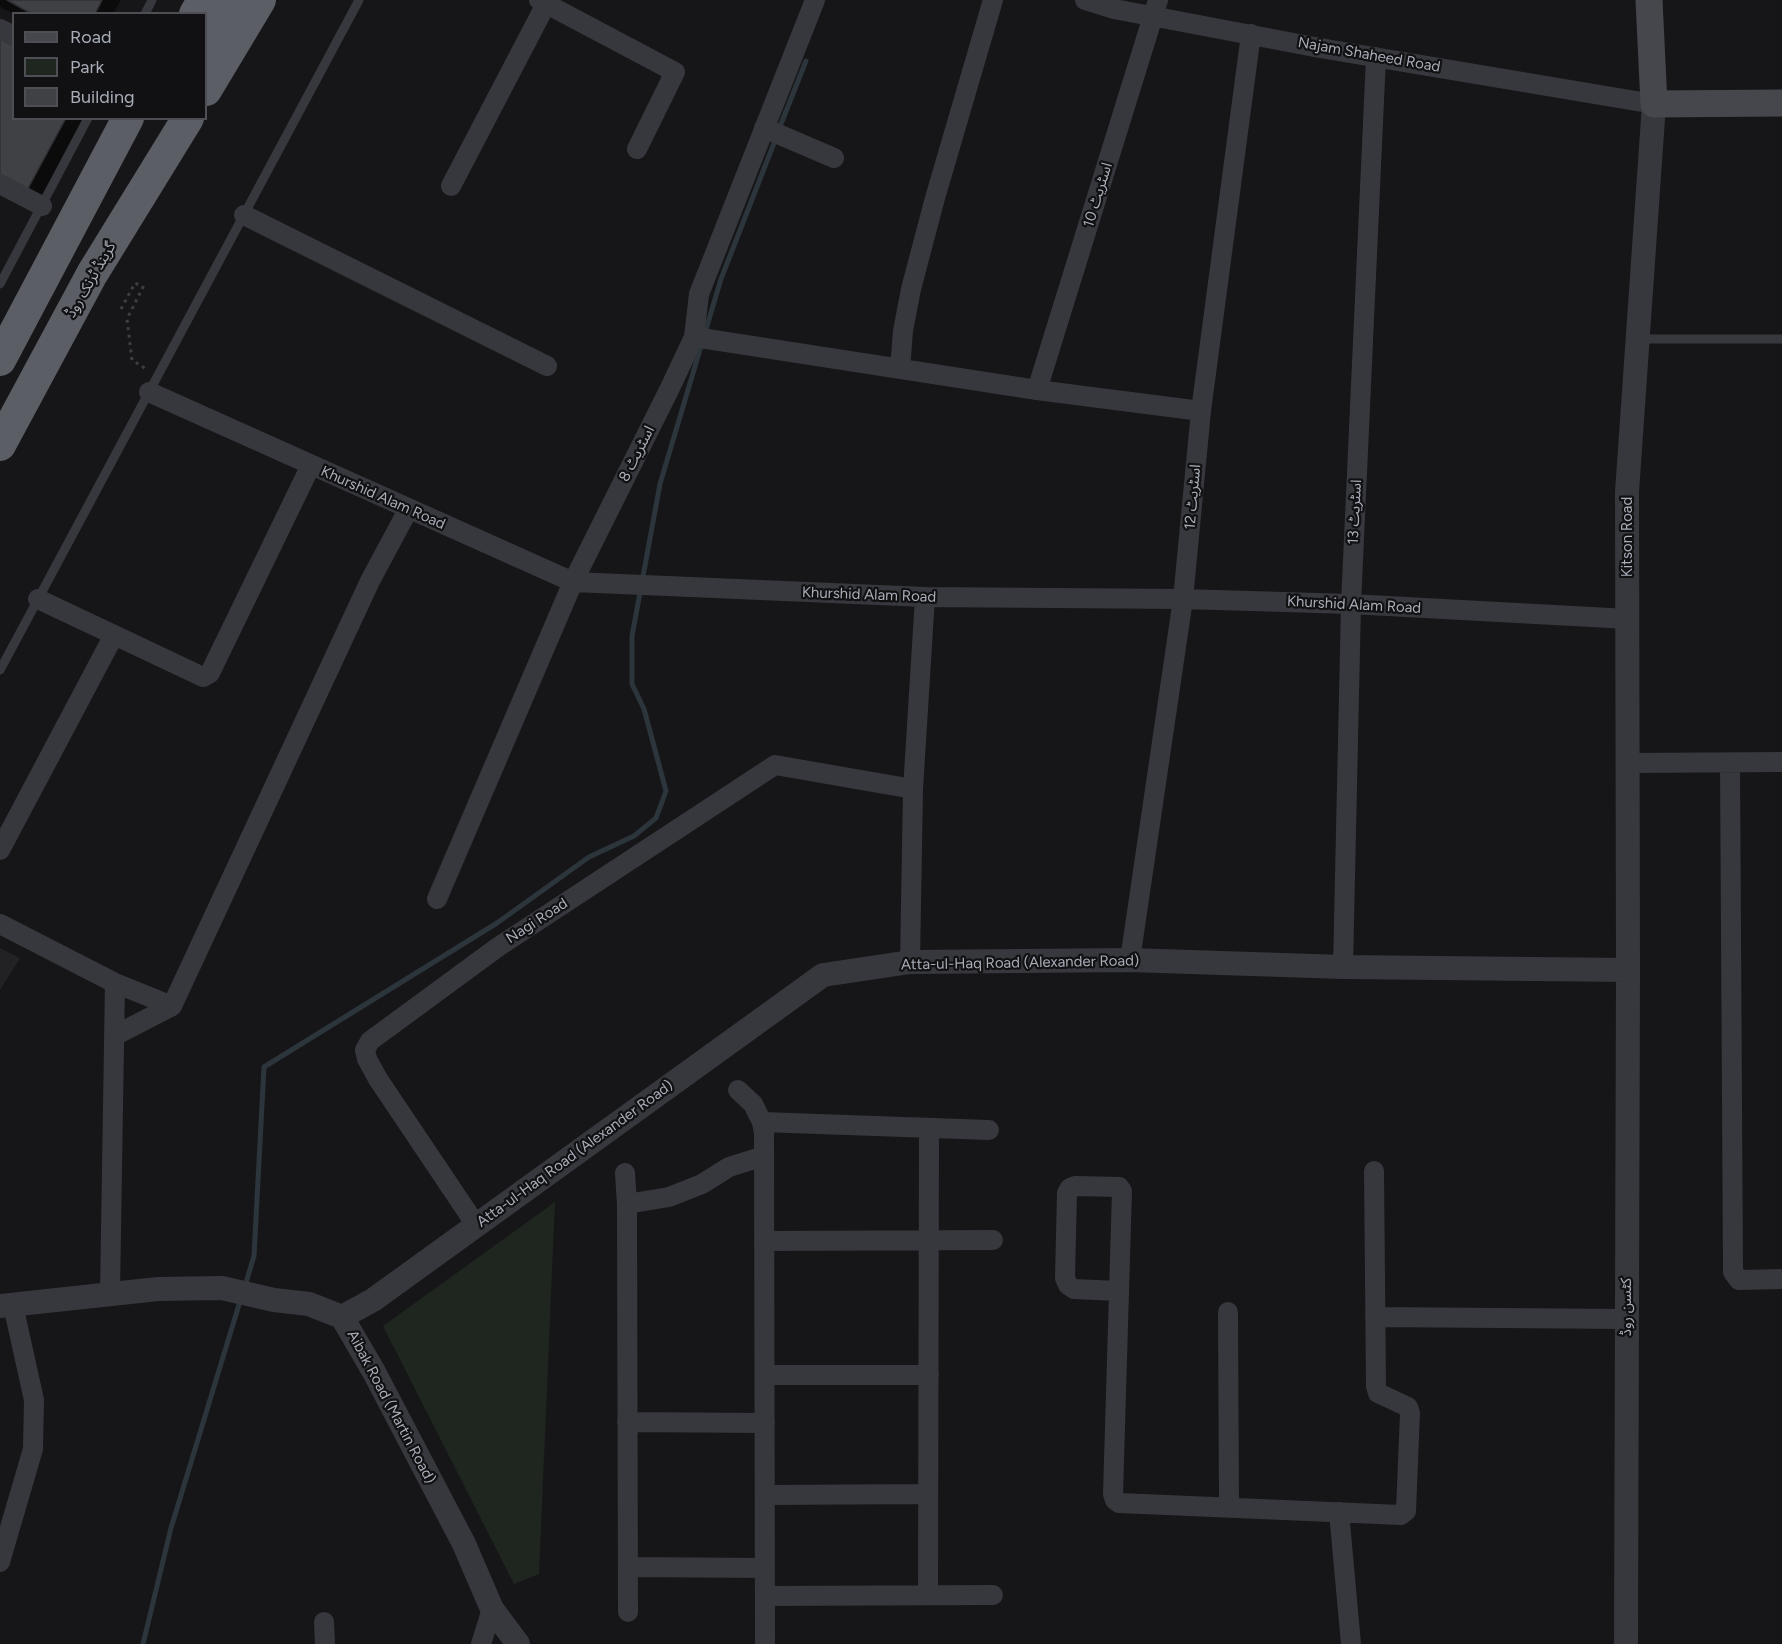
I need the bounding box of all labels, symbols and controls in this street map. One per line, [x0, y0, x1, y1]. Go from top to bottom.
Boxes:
legend [12, 12, 207, 120]
text: Road [70, 26, 111, 48]
street label: Najam Shaheed Road [1296, 34, 1442, 76]
text: Park [70, 56, 104, 78]
text: Building [70, 86, 135, 108]
street label: اسٹریٹ 10 [1080, 160, 1116, 230]
street label: گرینڈ ٹرنک روڈ [62, 239, 120, 321]
street label: اسٹریٹ 8 [615, 423, 659, 485]
street label: Khurshid Alam Road [318, 462, 448, 534]
street label: اسٹریٹ 12 [1181, 464, 1205, 530]
street label: اسٹریٹ 13 [1344, 479, 1366, 545]
street label: Kitson Road [1619, 497, 1637, 577]
street label: Khurshid Alam Road [802, 584, 936, 606]
street label: Khurshid Alam Road [1286, 592, 1422, 618]
street label: Nagi Road [503, 894, 571, 948]
street label: Atta-ul-Haq Road (Alexander Road) [901, 952, 1139, 974]
street label: Atta-ul-Haq Road (Alexander Road) [473, 1077, 677, 1231]
street label: کٹسن روڈ [1618, 1278, 1636, 1336]
street label: Aibak Road (Martin Road) [343, 1327, 439, 1487]

